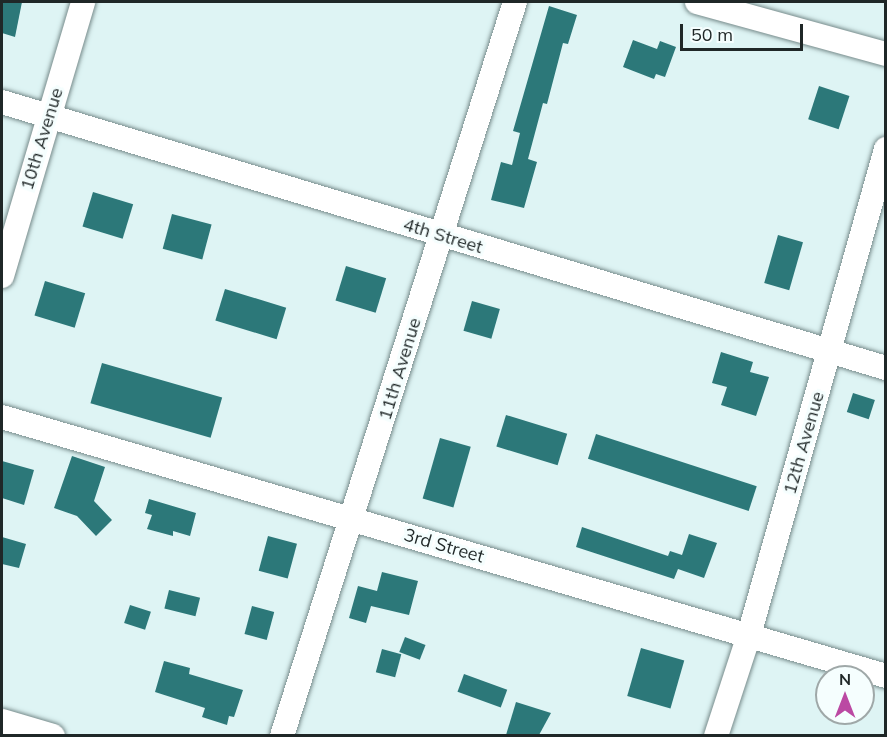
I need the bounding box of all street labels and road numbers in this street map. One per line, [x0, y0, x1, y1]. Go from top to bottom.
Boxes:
street label: 10th Avenue [16, 85, 68, 193]
street label: 4th Street [401, 214, 485, 258]
street label: 11th Avenue [374, 315, 426, 423]
street label: 12th Avenue [779, 389, 829, 497]
street label: 3rd Street [401, 524, 487, 568]

